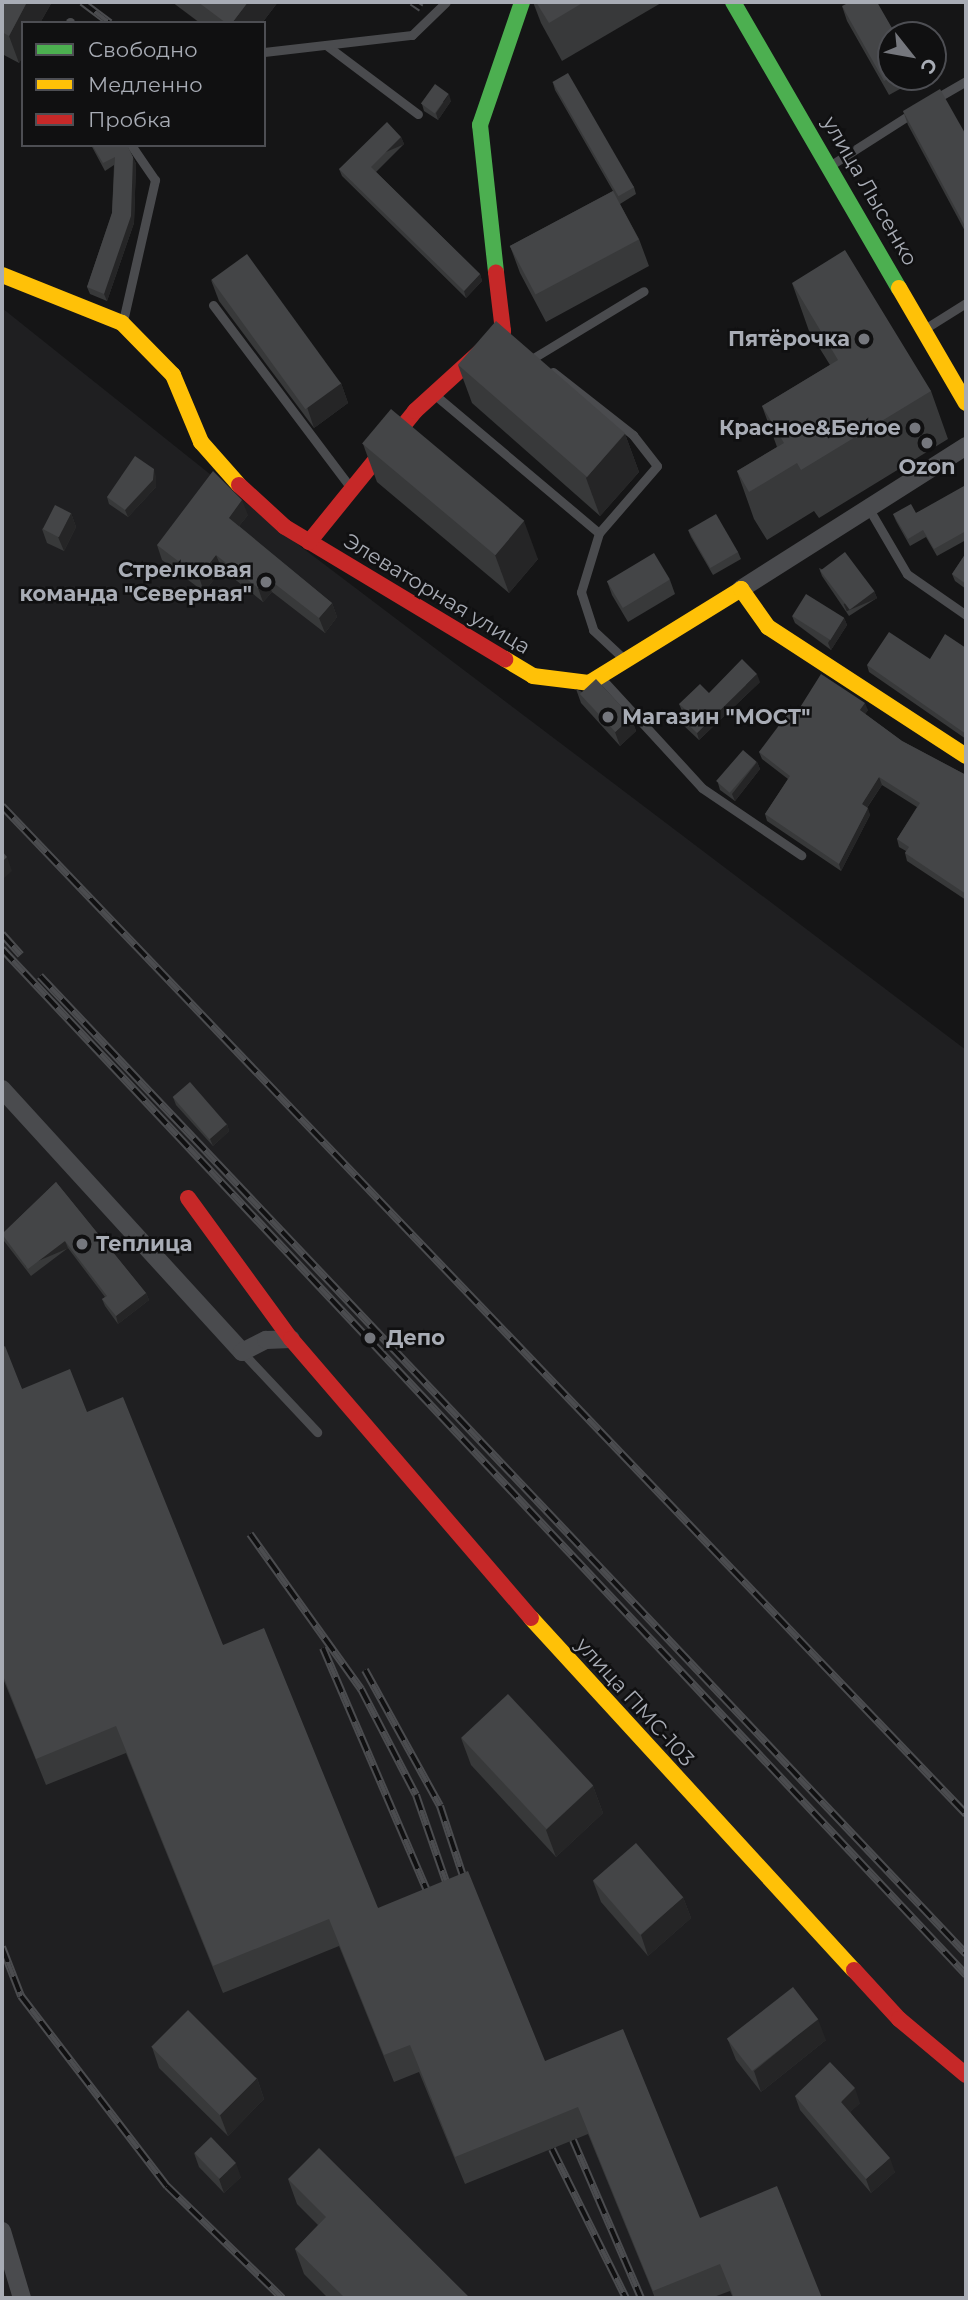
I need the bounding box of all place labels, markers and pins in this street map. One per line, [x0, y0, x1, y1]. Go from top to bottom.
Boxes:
place label: Пятёрочка [728, 326, 850, 352]
marker: Пятёрочка [856, 331, 872, 347]
place label: Красное&Белое [719, 415, 901, 441]
marker: Красное&Белое [907, 420, 923, 436]
marker: Ozon [919, 435, 935, 451]
place label: Ozon [898, 454, 956, 480]
place label: Стрелковая команда "Северная" [19, 557, 252, 607]
marker: Стрелковая команда "Северная" [258, 574, 274, 590]
place label: Магазин "МОСТ" [622, 704, 811, 730]
marker: Магазин "МОСТ" [600, 709, 616, 725]
place label: Теплица [96, 1231, 192, 1257]
marker: Теплица [74, 1236, 90, 1252]
place label: Депо [386, 1325, 445, 1351]
marker: Депо [360, 1328, 380, 1348]

